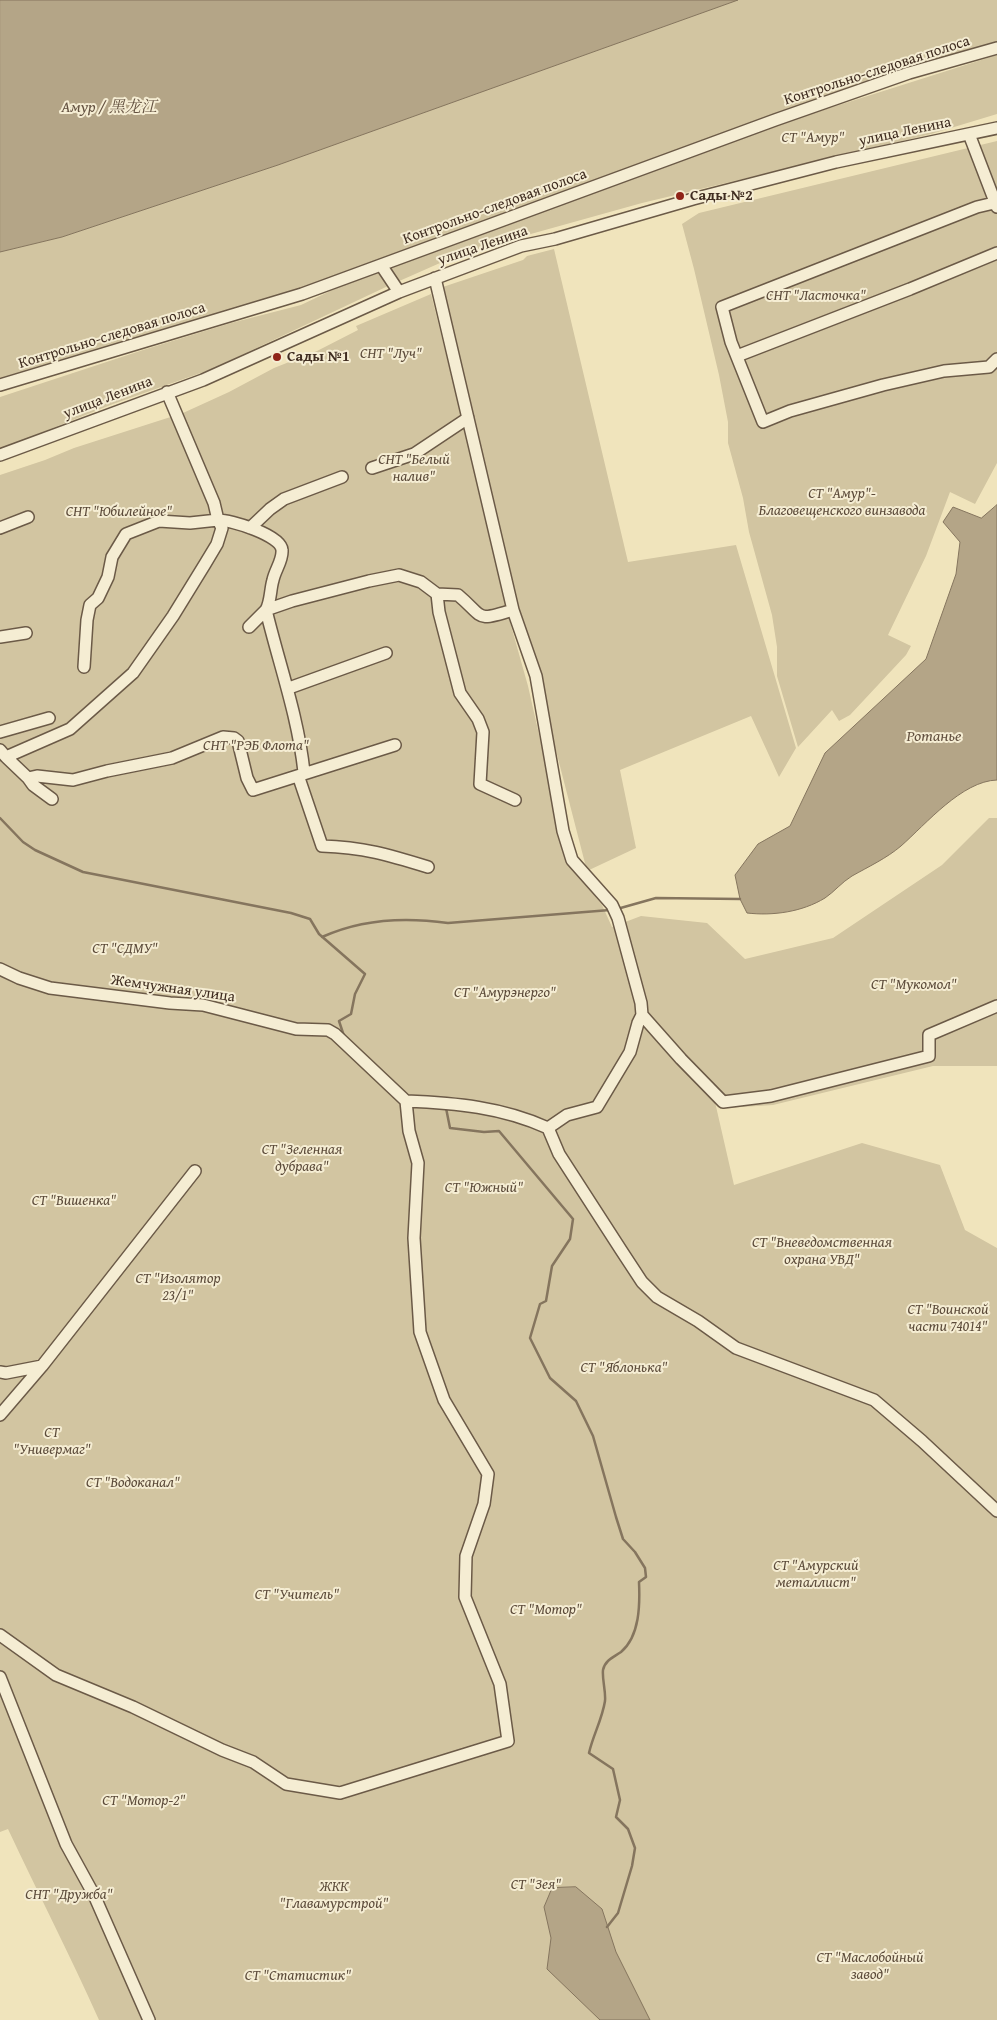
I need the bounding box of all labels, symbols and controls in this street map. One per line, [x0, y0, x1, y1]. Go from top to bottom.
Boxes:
street label: Контрольно-следовая полоса [782, 32, 972, 110]
water label: Амур / 黑龙江 [61, 98, 157, 118]
street label: улица Ленина [857, 113, 953, 151]
park label: СТ "Амур" [782, 129, 844, 147]
street label: Контрольно-следовая полоса [401, 165, 589, 249]
place label: Сады №2 [690, 187, 753, 205]
marker: Сады №2 [674, 190, 686, 202]
street label: улица Ленина [436, 222, 530, 270]
park label: СНТ "Ласточка" [766, 287, 866, 305]
street label: Контрольно-следовая полоса [16, 299, 208, 373]
park label: СНТ "Луч" [360, 345, 422, 363]
place label: Сады №1 [287, 348, 350, 366]
marker: Сады №1 [271, 351, 283, 363]
street label: улица Ленина [61, 373, 155, 423]
park label: СНТ "Белый налив" [378, 451, 450, 486]
park label: СТ "Амур"- Благовещенского винзавода [759, 485, 925, 520]
park label: СНТ "Юбилейное" [66, 503, 172, 521]
water label: Ротанье [907, 727, 961, 747]
park label: СНТ "РЭБ Флота" [203, 737, 309, 755]
park label: СТ "СДМУ" [92, 940, 158, 958]
street label: Жемчужная улица [110, 971, 236, 1007]
park label: СТ "Мукомол" [871, 976, 957, 994]
park label: СТ "Амурэнерго" [454, 984, 556, 1002]
park label: СТ "Зеленная дубрава" [262, 1141, 342, 1176]
park label: СТ "Южный" [445, 1179, 523, 1197]
park label: СТ "Вишенка" [32, 1192, 116, 1210]
park label: СТ "Вневедомственная охрана УВД" [752, 1234, 892, 1269]
park label: СТ "Изолятор 23/1" [135, 1270, 221, 1305]
park label: СТ "Воинской части 74014" [907, 1301, 989, 1336]
park label: СТ "Яблонька" [580, 1359, 668, 1377]
park label: СТ "Универмаг" [13, 1424, 91, 1459]
park label: СТ "Водоканал" [86, 1474, 180, 1492]
park label: СТ "Амурский металлист" [773, 1557, 859, 1592]
park label: СТ "Учитель" [255, 1586, 339, 1604]
park label: СТ "Мотор" [510, 1601, 582, 1619]
park label: СТ "Мотор-2" [102, 1792, 186, 1810]
park label: СТ "Зея" [511, 1876, 561, 1894]
park label: ЖКК "Главамурстрой" [279, 1878, 389, 1913]
park label: СНТ "Дружба" [25, 1886, 113, 1904]
park label: СТ "Маслобойный завод" [816, 1949, 924, 1984]
park label: СТ "Статистик" [245, 1967, 351, 1985]

